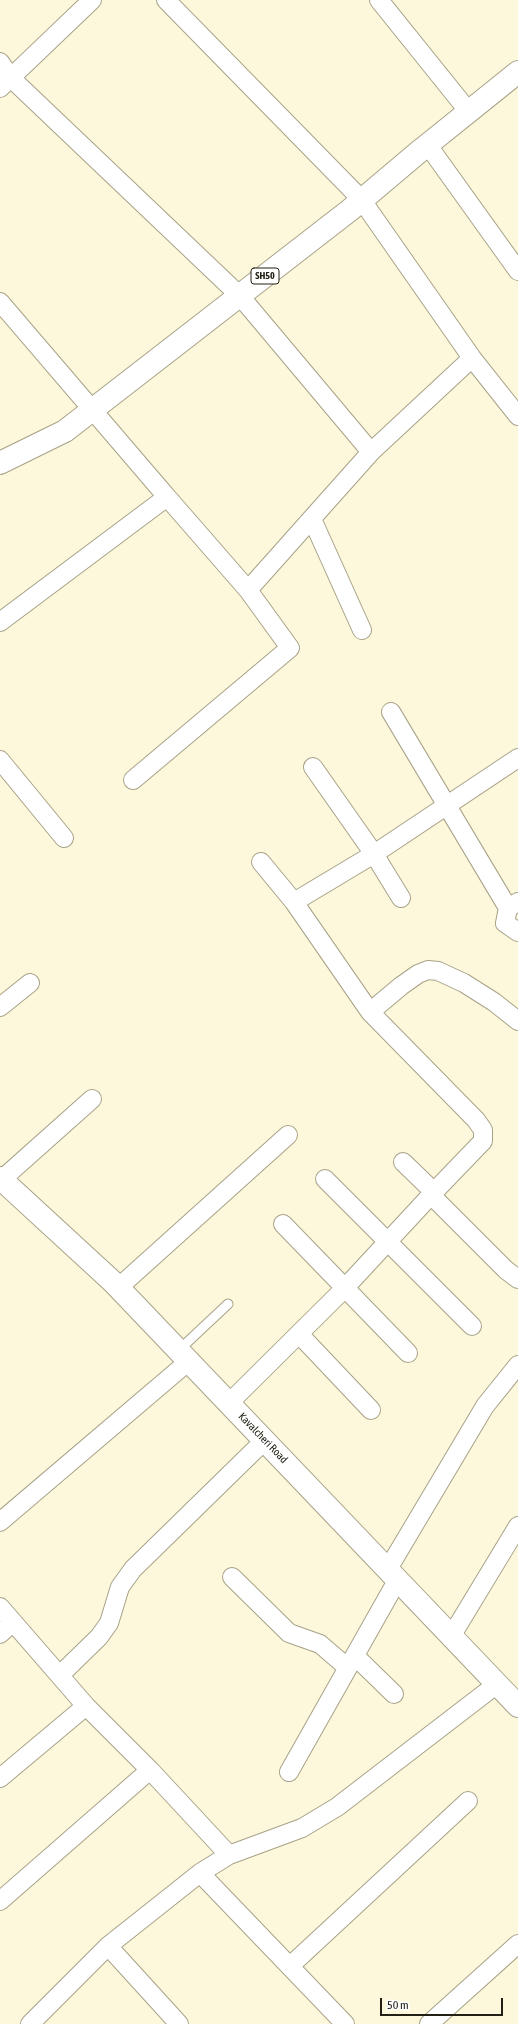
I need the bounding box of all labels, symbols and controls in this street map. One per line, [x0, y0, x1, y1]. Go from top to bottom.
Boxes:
road number: SH50 [251, 268, 279, 284]
street label: Kavalcheri Road [236, 1410, 290, 1466]
scale bar [382, 1990, 505, 2016]
text: 50 m [387, 1998, 409, 2012]

